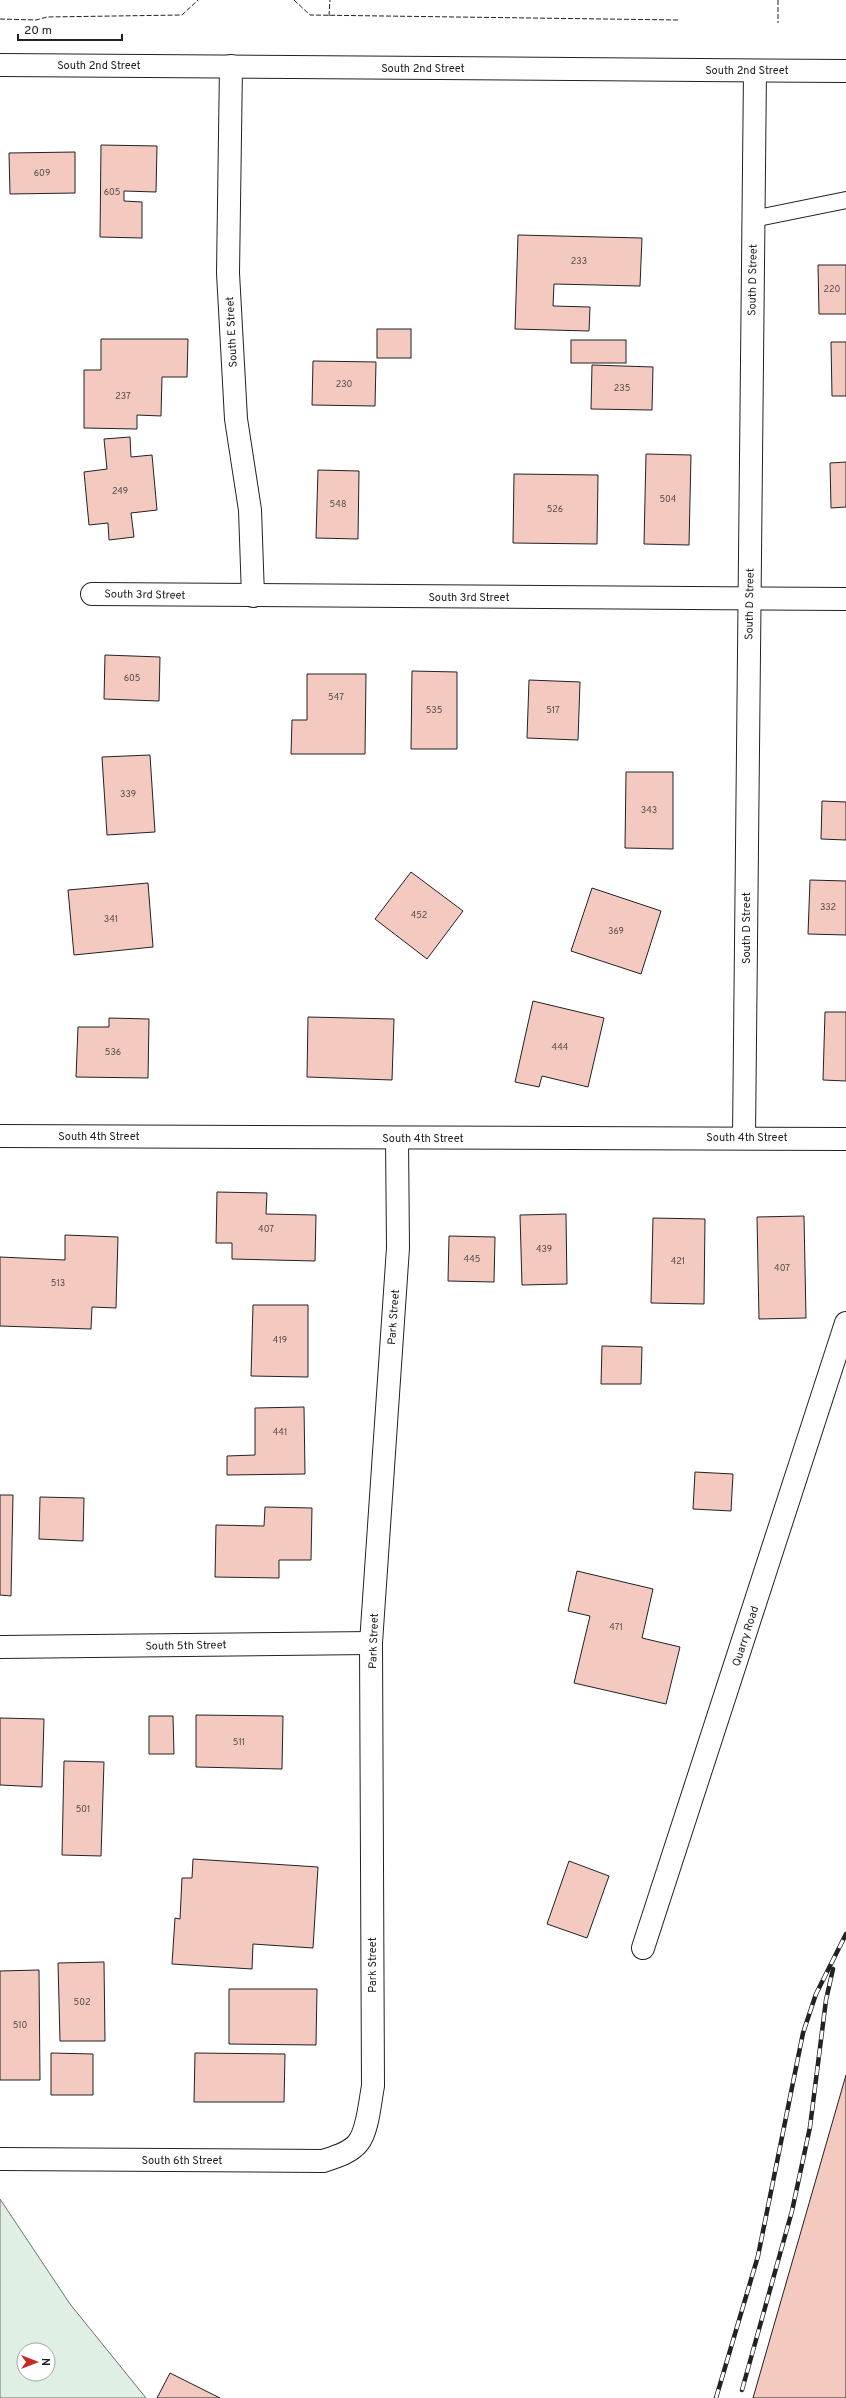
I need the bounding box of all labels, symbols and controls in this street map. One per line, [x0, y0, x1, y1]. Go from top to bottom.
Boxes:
scale bar [18, 16, 122, 42]
text: 20 m [24, 23, 52, 39]
street label: South 2nd Street [57, 59, 141, 73]
street label: South 2nd Street [381, 62, 465, 76]
street label: South 2nd Street [705, 64, 789, 78]
house number: 609 [34, 168, 50, 179]
house number: 605 [104, 187, 120, 198]
street label: South D Street [745, 244, 761, 316]
house number: 233 [571, 256, 587, 267]
house number: 220 [824, 284, 841, 295]
street label: South E Street [223, 296, 241, 368]
house number: 230 [336, 379, 353, 390]
house number: 235 [614, 383, 630, 394]
house number: 237 [115, 391, 131, 402]
house number: 249 [112, 486, 128, 497]
house number: 504 [660, 494, 677, 505]
house number: 548 [330, 499, 346, 510]
house number: 526 [547, 504, 563, 515]
street label: South D Street [742, 568, 758, 640]
street label: South 3rd Street [104, 587, 186, 603]
street label: South 3rd Street [428, 591, 510, 605]
house number: 605 [124, 673, 140, 684]
house number: 547 [328, 692, 344, 703]
house number: 535 [426, 705, 442, 716]
house number: 517 [546, 705, 560, 716]
house number: 339 [120, 789, 136, 800]
house number: 343 [641, 805, 657, 816]
street label: South D Street [740, 892, 754, 964]
house number: 332 [820, 902, 836, 913]
house number: 452 [411, 910, 427, 921]
house number: 341 [104, 914, 118, 925]
house number: 369 [608, 926, 624, 937]
house number: 444 [552, 1042, 569, 1053]
house number: 536 [105, 1047, 121, 1058]
street label: South 4th Street [58, 1130, 140, 1144]
street label: South 4th Street [706, 1131, 788, 1145]
street label: South 4th Street [382, 1132, 464, 1146]
house number: 407 [258, 1224, 274, 1235]
house number: 439 [536, 1244, 552, 1255]
house number: 445 [464, 1254, 480, 1265]
house number: 421 [671, 1256, 685, 1267]
house number: 407 [774, 1263, 790, 1274]
house number: 513 [51, 1278, 65, 1289]
street label: Park Street [385, 1289, 403, 1345]
house number: 419 [273, 1335, 287, 1346]
house number: 441 [273, 1427, 287, 1438]
street label: Quarry Road [730, 1604, 762, 1668]
street label: Park Street [366, 1613, 382, 1669]
house number: 471 [609, 1622, 623, 1633]
street label: South 5th Street [145, 1638, 227, 1654]
house number: 511 [233, 1737, 245, 1748]
house number: 501 [76, 1804, 90, 1815]
street label: Park Street [366, 1937, 380, 1993]
house number: 502 [74, 1997, 90, 2008]
house number: 510 [13, 2020, 28, 2031]
street label: South 6th Street [141, 2154, 223, 2168]
north arrow [16, 2342, 56, 2382]
text: N [38, 2358, 52, 2366]

